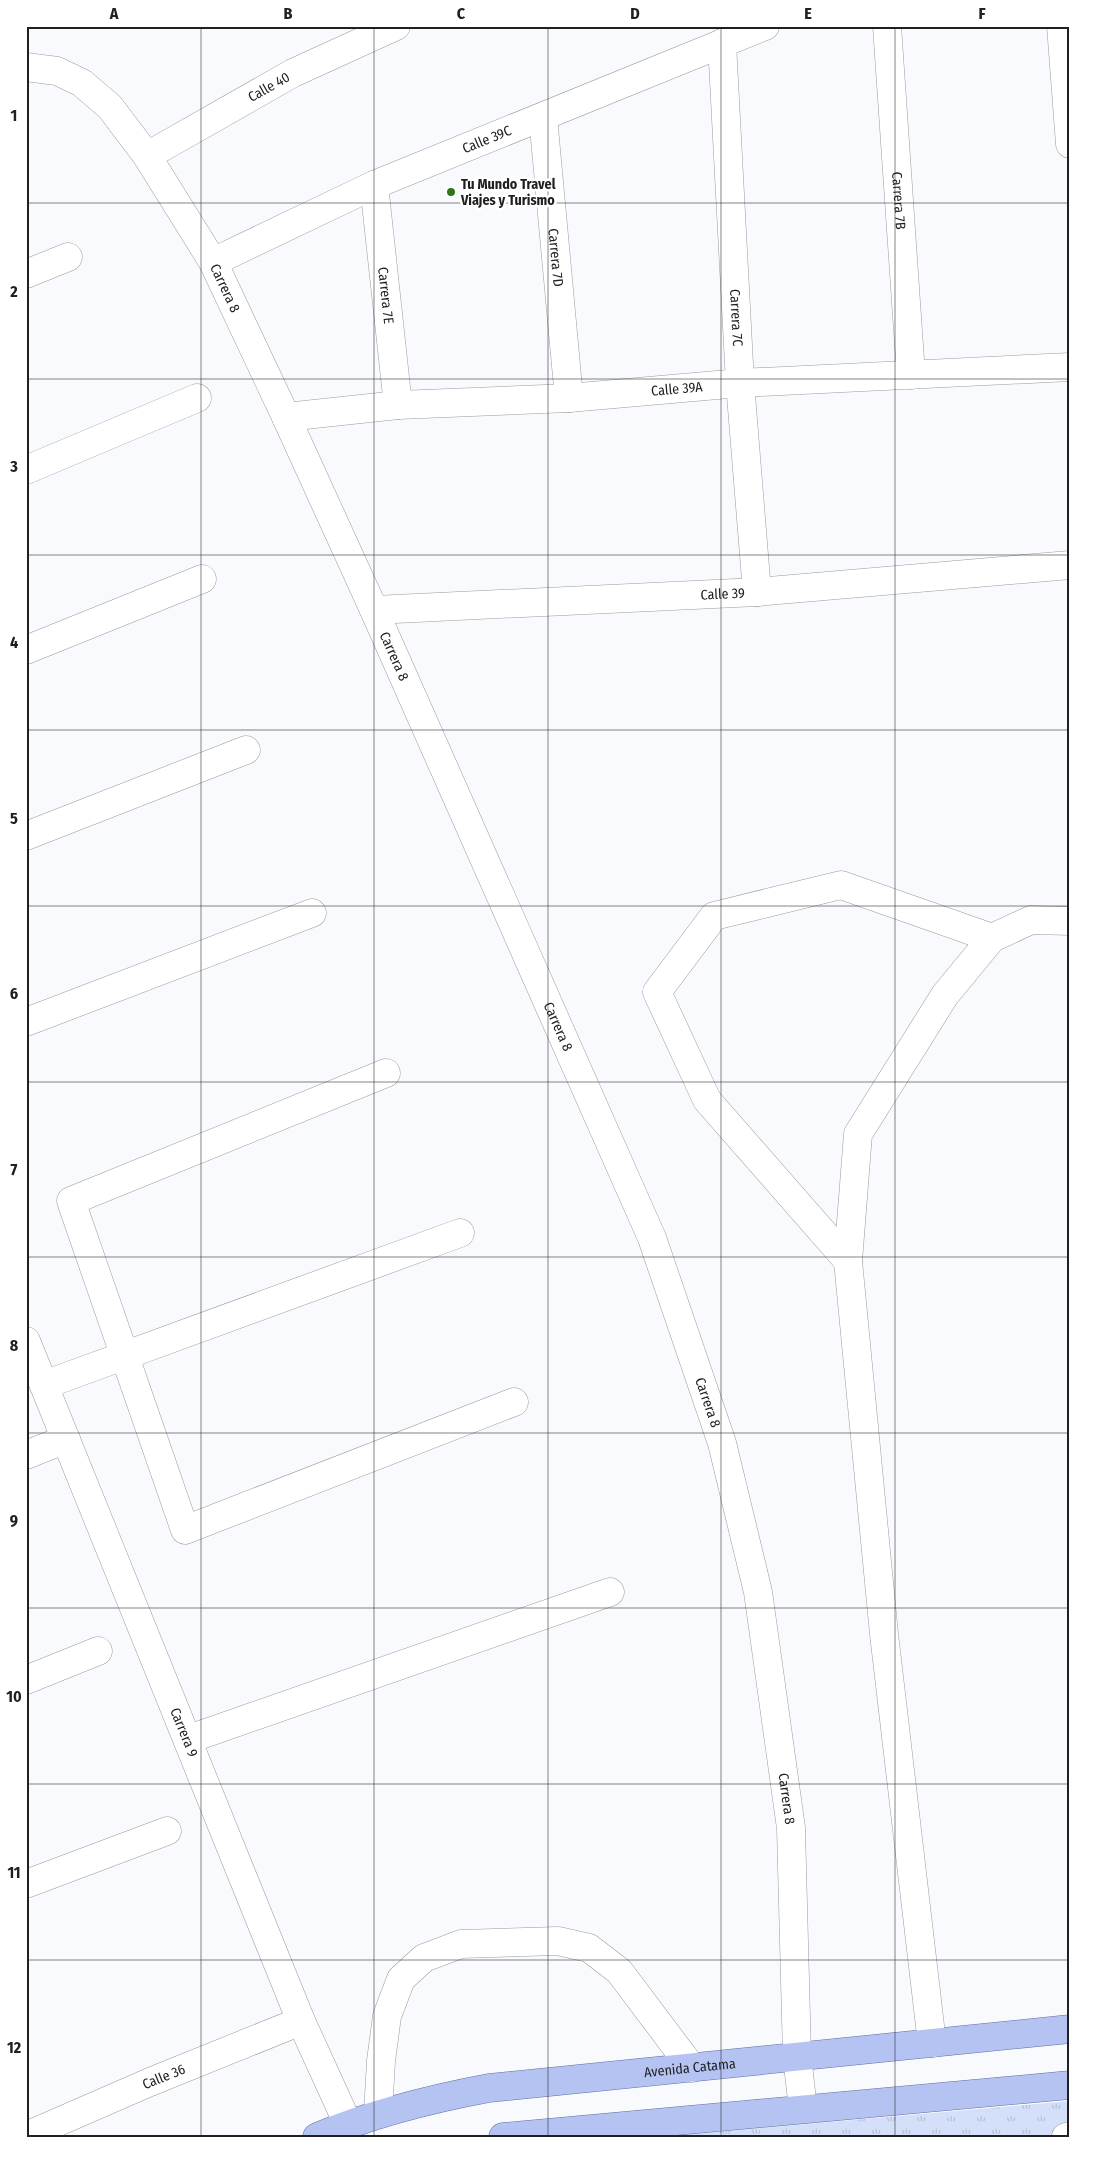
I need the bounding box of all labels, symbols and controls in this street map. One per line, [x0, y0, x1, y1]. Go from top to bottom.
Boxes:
text: A [109, 4, 119, 23]
text: B [284, 4, 293, 23]
text: C [457, 4, 466, 23]
text: D [630, 4, 640, 23]
text: E [804, 4, 812, 23]
text: F [978, 4, 986, 23]
street label: Calle 40 [245, 68, 293, 105]
text: 1 [11, 106, 17, 125]
street label: Calle 39C [460, 122, 514, 157]
street label: Carrera 7B [889, 171, 910, 230]
place label: Tu Mundo Travel Viajes y Turismo [460, 176, 556, 209]
marker: Tu Mundo Travel Viajes y Turismo [445, 186, 457, 198]
street label: Carrera 7D [545, 227, 567, 287]
street label: Carrera 8 [207, 261, 244, 315]
street label: Carrera 7E [374, 266, 398, 325]
text: 2 [9, 282, 18, 301]
street label: Carrera 7C [727, 288, 747, 347]
street label: Calle 39A [650, 378, 704, 399]
text: 3 [9, 457, 18, 476]
street label: Calle 39 [700, 584, 745, 603]
street label: Carrera 8 [376, 629, 413, 683]
text: 4 [10, 633, 18, 652]
text: 5 [10, 809, 18, 828]
text: 6 [10, 984, 18, 1003]
street label: Carrera 8 [540, 999, 577, 1054]
text: 7 [11, 1160, 18, 1179]
text: 8 [10, 1336, 19, 1355]
street label: Carrera 8 [692, 1375, 725, 1430]
text: 9 [10, 1511, 18, 1530]
text: 10 [6, 1687, 22, 1706]
street label: Carrera 9 [167, 1705, 202, 1760]
street label: Carrera 8 [775, 1772, 799, 1826]
text: 11 [7, 1863, 21, 1882]
text: 12 [7, 2038, 22, 2057]
street label: Avenida Catama [643, 2054, 736, 2081]
street label: Calle 36 [140, 2060, 188, 2093]

